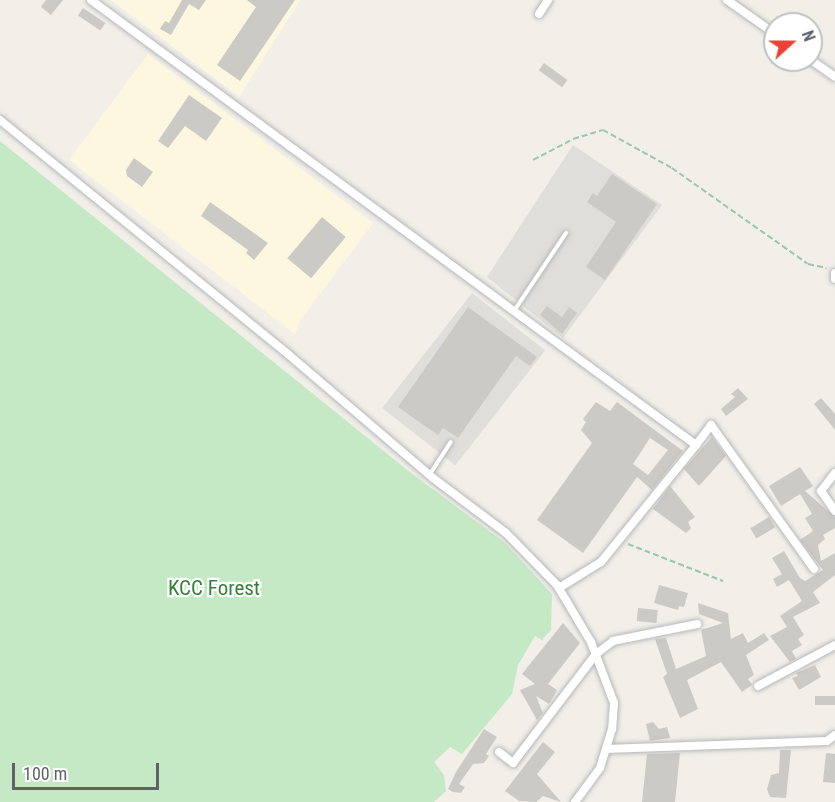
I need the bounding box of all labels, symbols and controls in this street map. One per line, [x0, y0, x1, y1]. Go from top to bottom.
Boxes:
north arrow [763, 12, 823, 72]
text: N [798, 28, 819, 44]
park label: KCC Forest [168, 575, 260, 601]
scale bar [15, 751, 162, 789]
text: 100 m [23, 763, 67, 784]

